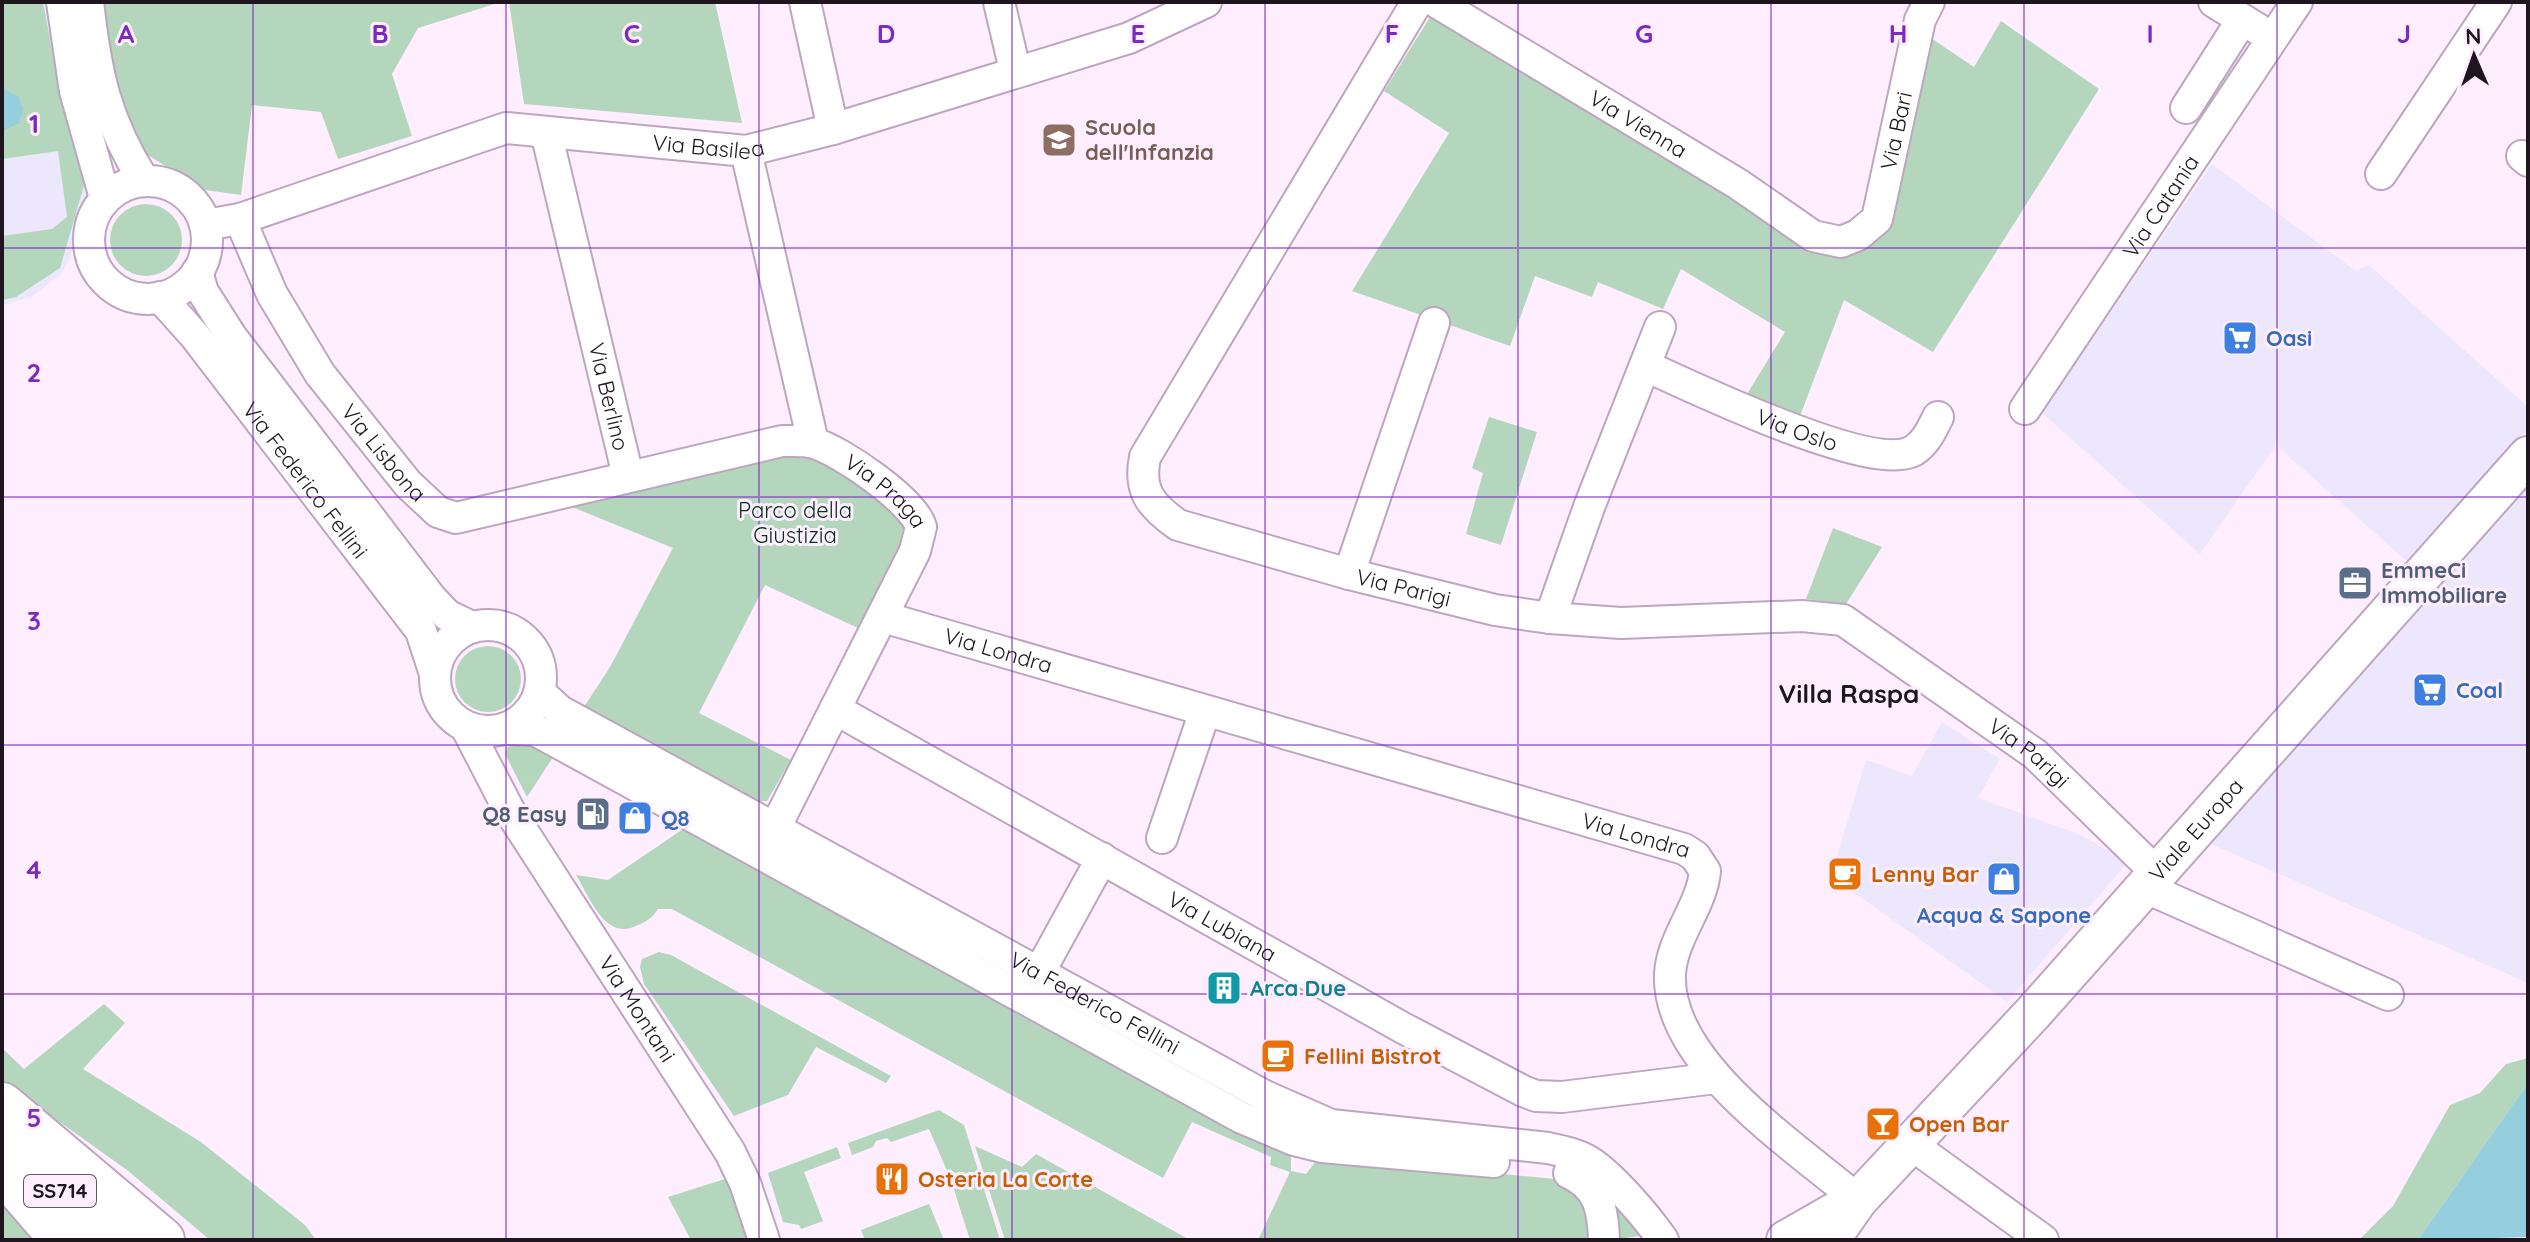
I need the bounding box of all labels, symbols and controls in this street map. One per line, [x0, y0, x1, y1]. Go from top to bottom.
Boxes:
north arrow [2434, 16, 2514, 96]
text: A [118, 17, 135, 50]
text: B [371, 17, 389, 50]
text: C [624, 17, 640, 50]
text: D [877, 17, 895, 50]
text: E [1131, 17, 1145, 50]
text: F [1385, 17, 1399, 50]
text: G [1635, 17, 1653, 50]
text: H [1889, 17, 1907, 50]
text: I [2146, 17, 2154, 50]
text: J [2397, 17, 2411, 50]
text: N [2465, 22, 2482, 50]
street label: Via Vienna [1584, 84, 1692, 164]
street label: Via Bari [1874, 89, 1918, 173]
text: 1 [29, 107, 39, 140]
place label: Scuola dell'Infanzia [1085, 113, 1214, 166]
school or university icon: Scuola dell'Infanzia [1040, 121, 1078, 159]
street label: Via Basilea [651, 128, 767, 165]
street label: Via Catania [2116, 149, 2205, 263]
supermarket icon: Oasi [2221, 319, 2259, 357]
place label: Oasi [2266, 324, 2312, 352]
street label: Via Berlino [583, 340, 635, 453]
text: 2 [27, 356, 41, 389]
street label: Via Federico Fellini [237, 396, 374, 564]
street label: Via Lisbona [335, 398, 432, 507]
street label: Via Oslo [1752, 402, 1841, 457]
street label: Via Praga [839, 447, 933, 533]
park label: Parco della Giustizia [738, 496, 852, 549]
place label: EmmeCi Immobiliare [2381, 556, 2507, 609]
street label: Via Parigi [1353, 562, 1454, 613]
office icon: EmmeCi Immobiliare [2336, 564, 2374, 602]
text: 3 [27, 604, 41, 637]
street label: Via Londra [941, 621, 1056, 679]
supermarket icon: Coal [2411, 671, 2449, 709]
place label: Coal [2456, 676, 2503, 704]
district label: Villa Raspa [1779, 677, 1919, 710]
street label: Via Parigi [1983, 712, 2076, 794]
street label: Viale Europa [2143, 772, 2249, 887]
fuel station icon: Q8 Easy [574, 795, 612, 833]
shop icon: Q8 [616, 799, 654, 837]
place label: Q8 Easy [482, 800, 567, 828]
place label: Q8 [661, 804, 690, 832]
street label: Via Londra [1579, 806, 1693, 864]
text: 4 [26, 853, 42, 886]
cafe icon: Lenny Bar [1826, 855, 1864, 893]
place label: Lenny Bar [1871, 860, 1980, 888]
shop icon: Acqua & Sapone [1985, 860, 2023, 898]
street label: Via Lubiana [1163, 885, 1281, 968]
place label: Acqua & Sapone [1917, 901, 2091, 929]
street label: Via Federico Fellini [1005, 945, 1185, 1061]
street label: Via Montani [593, 950, 682, 1067]
building icon: Arca Due [1205, 969, 1243, 1007]
place label: Arca Due [1250, 974, 1346, 1002]
cafe icon: Fellini Bistrot [1259, 1037, 1297, 1075]
place label: Fellini Bistrot [1304, 1042, 1442, 1070]
text: 5 [27, 1101, 41, 1134]
bar icon: Open Bar [1864, 1105, 1902, 1143]
place label: Open Bar [1909, 1110, 2010, 1138]
restaurant icon: Osteria La Corte [873, 1160, 911, 1198]
place label: Osteria La Corte [918, 1165, 1093, 1193]
road number: SS714 [24, 1175, 96, 1207]

